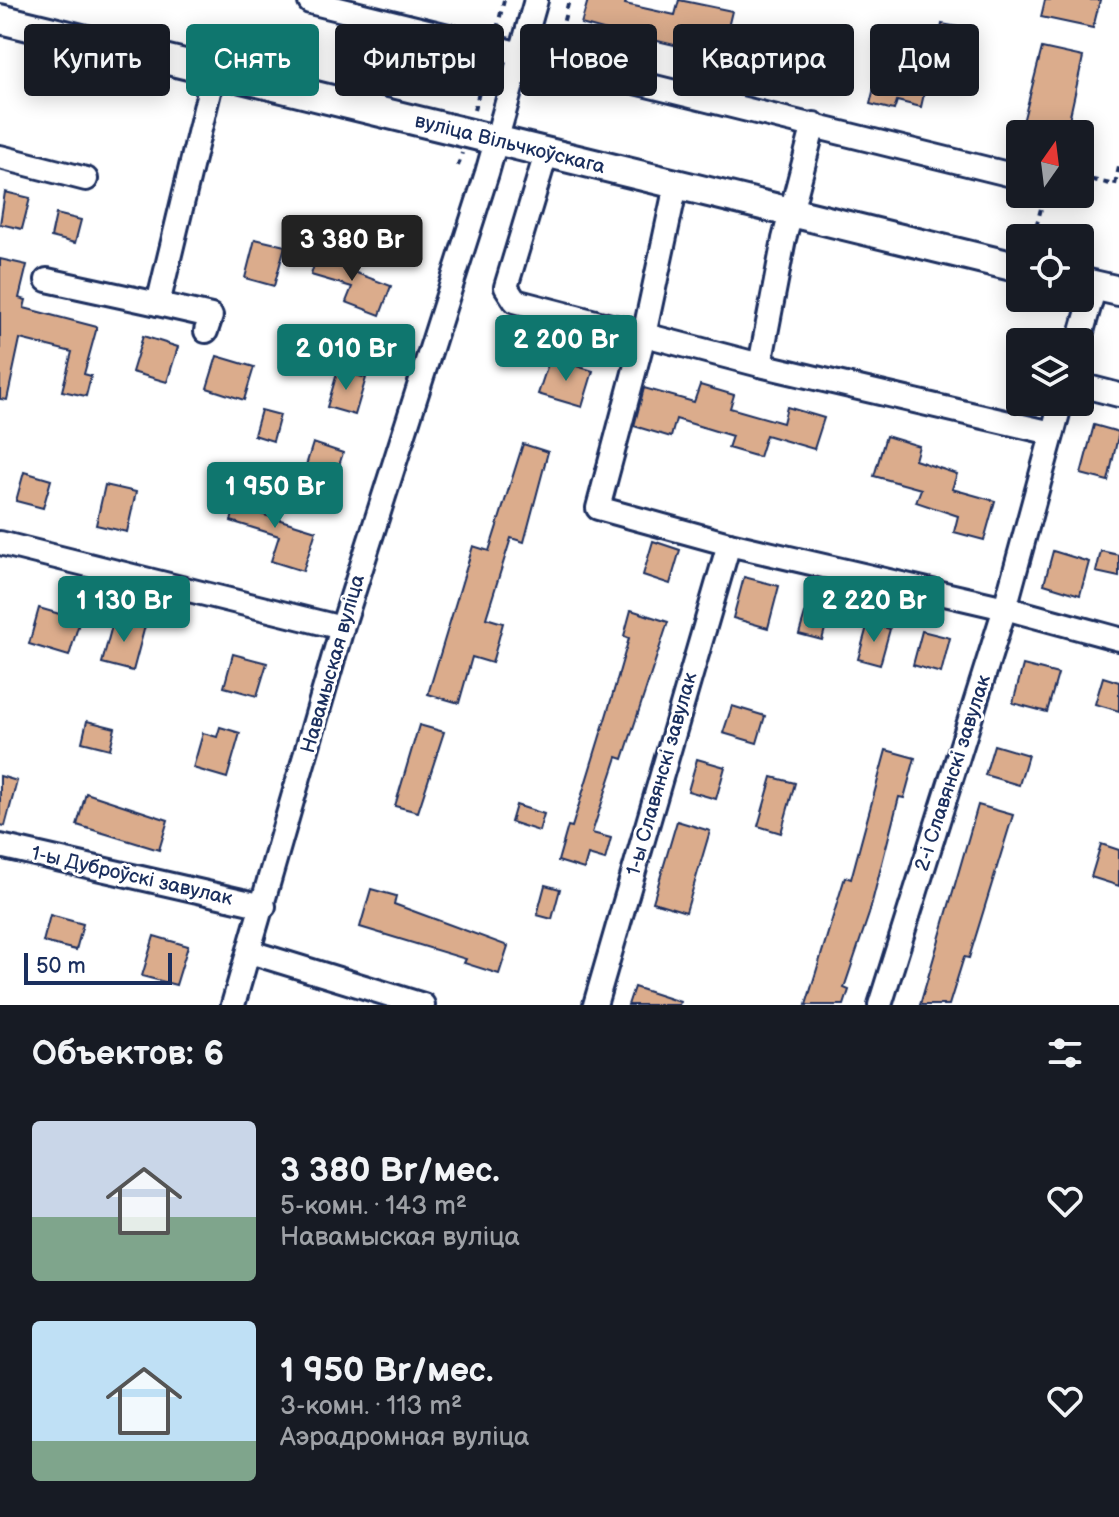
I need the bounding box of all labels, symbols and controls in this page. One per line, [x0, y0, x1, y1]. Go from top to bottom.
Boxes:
chip: Купить [24, 24, 170, 96]
chip: Снять [186, 24, 319, 96]
chip: Фильтры [335, 24, 504, 96]
chip: Новое [520, 24, 657, 96]
chip: Квартира [673, 24, 854, 96]
chip: Дом [870, 24, 979, 96]
street label: вуліца Вільчкоўскага [412, 109, 608, 179]
north arrow [1006, 120, 1094, 208]
map controls [1006, 120, 1094, 416]
pin: 3 380 Br [269, 215, 435, 283]
button: locate [1006, 224, 1094, 312]
text: 3 380 Br [300, 225, 404, 256]
pin: 2 200 Br [483, 315, 649, 383]
pin: 2 010 Br [263, 324, 429, 392]
text: 2 200 Br [513, 325, 619, 356]
button: layers [1006, 328, 1094, 416]
text: 2 010 Br [295, 334, 397, 365]
pin: 1 950 Br [192, 462, 358, 530]
text: 1 950 Br [225, 472, 325, 503]
street label: Навамыская вуліца [296, 572, 370, 756]
pin: 1 130 Br [41, 576, 207, 644]
pin: 2 220 Br [791, 576, 957, 644]
text: 1 130 Br [76, 586, 172, 617]
text: 2 220 Br [821, 586, 927, 617]
street label: 1-ы Славянскі завулак [621, 669, 703, 878]
street label: 2-і Славянскі завулак [910, 672, 996, 874]
street label: 1-ы Дуброўскі завулак [29, 841, 235, 911]
scale bar [24, 949, 172, 985]
text: 50 m [36, 953, 86, 980]
icon: filters [1043, 1031, 1087, 1075]
text: Объектов: 6 [32, 1033, 224, 1074]
text: 3 380 Br/мес. [280, 1150, 500, 1191]
icon: home [96, 1153, 192, 1249]
icon: heart [1043, 1179, 1087, 1223]
text: 5-комн. · 143 m² [280, 1191, 467, 1222]
text: Навамыская вуліца [280, 1222, 520, 1253]
text: 1 950 Br/мес. [280, 1350, 494, 1391]
icon: home [96, 1353, 192, 1449]
icon: heart [1043, 1379, 1087, 1423]
text: 3-комн. · 113 m² [280, 1391, 462, 1422]
text: Аэрадромная вуліца [280, 1422, 529, 1453]

